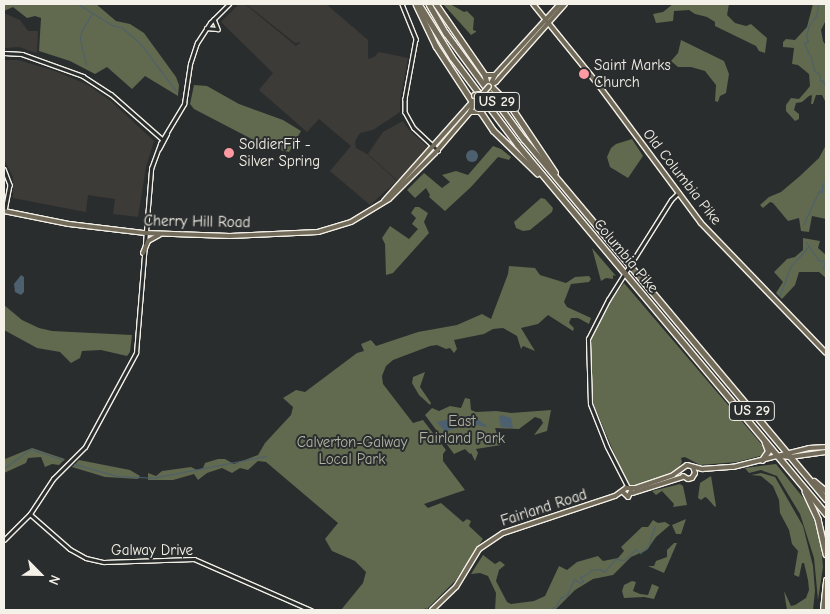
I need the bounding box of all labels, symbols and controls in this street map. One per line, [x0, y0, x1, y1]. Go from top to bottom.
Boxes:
place label: Saint Marks Church [594, 56, 671, 91]
marker: Saint Marks Church [578, 68, 590, 80]
road number: US 29 [473, 90, 521, 114]
street label: Old Columbia Pike [639, 125, 725, 229]
place label: SoldierFit - Silver Spring [239, 135, 320, 170]
marker: SoldierFit - Silver Spring [223, 147, 235, 159]
street label: Cherry Hill Road [144, 212, 250, 232]
street label: Columbia Pike [590, 215, 662, 297]
road number: US 29 [728, 400, 776, 422]
park label: East Fairland Park [419, 412, 505, 447]
park label: Calverton-Galway Local Park [297, 433, 407, 468]
street label: Fairland Road [499, 486, 589, 530]
street label: Galway Drive [111, 542, 193, 560]
north arrow [15, 549, 65, 599]
text: N [45, 573, 64, 588]

